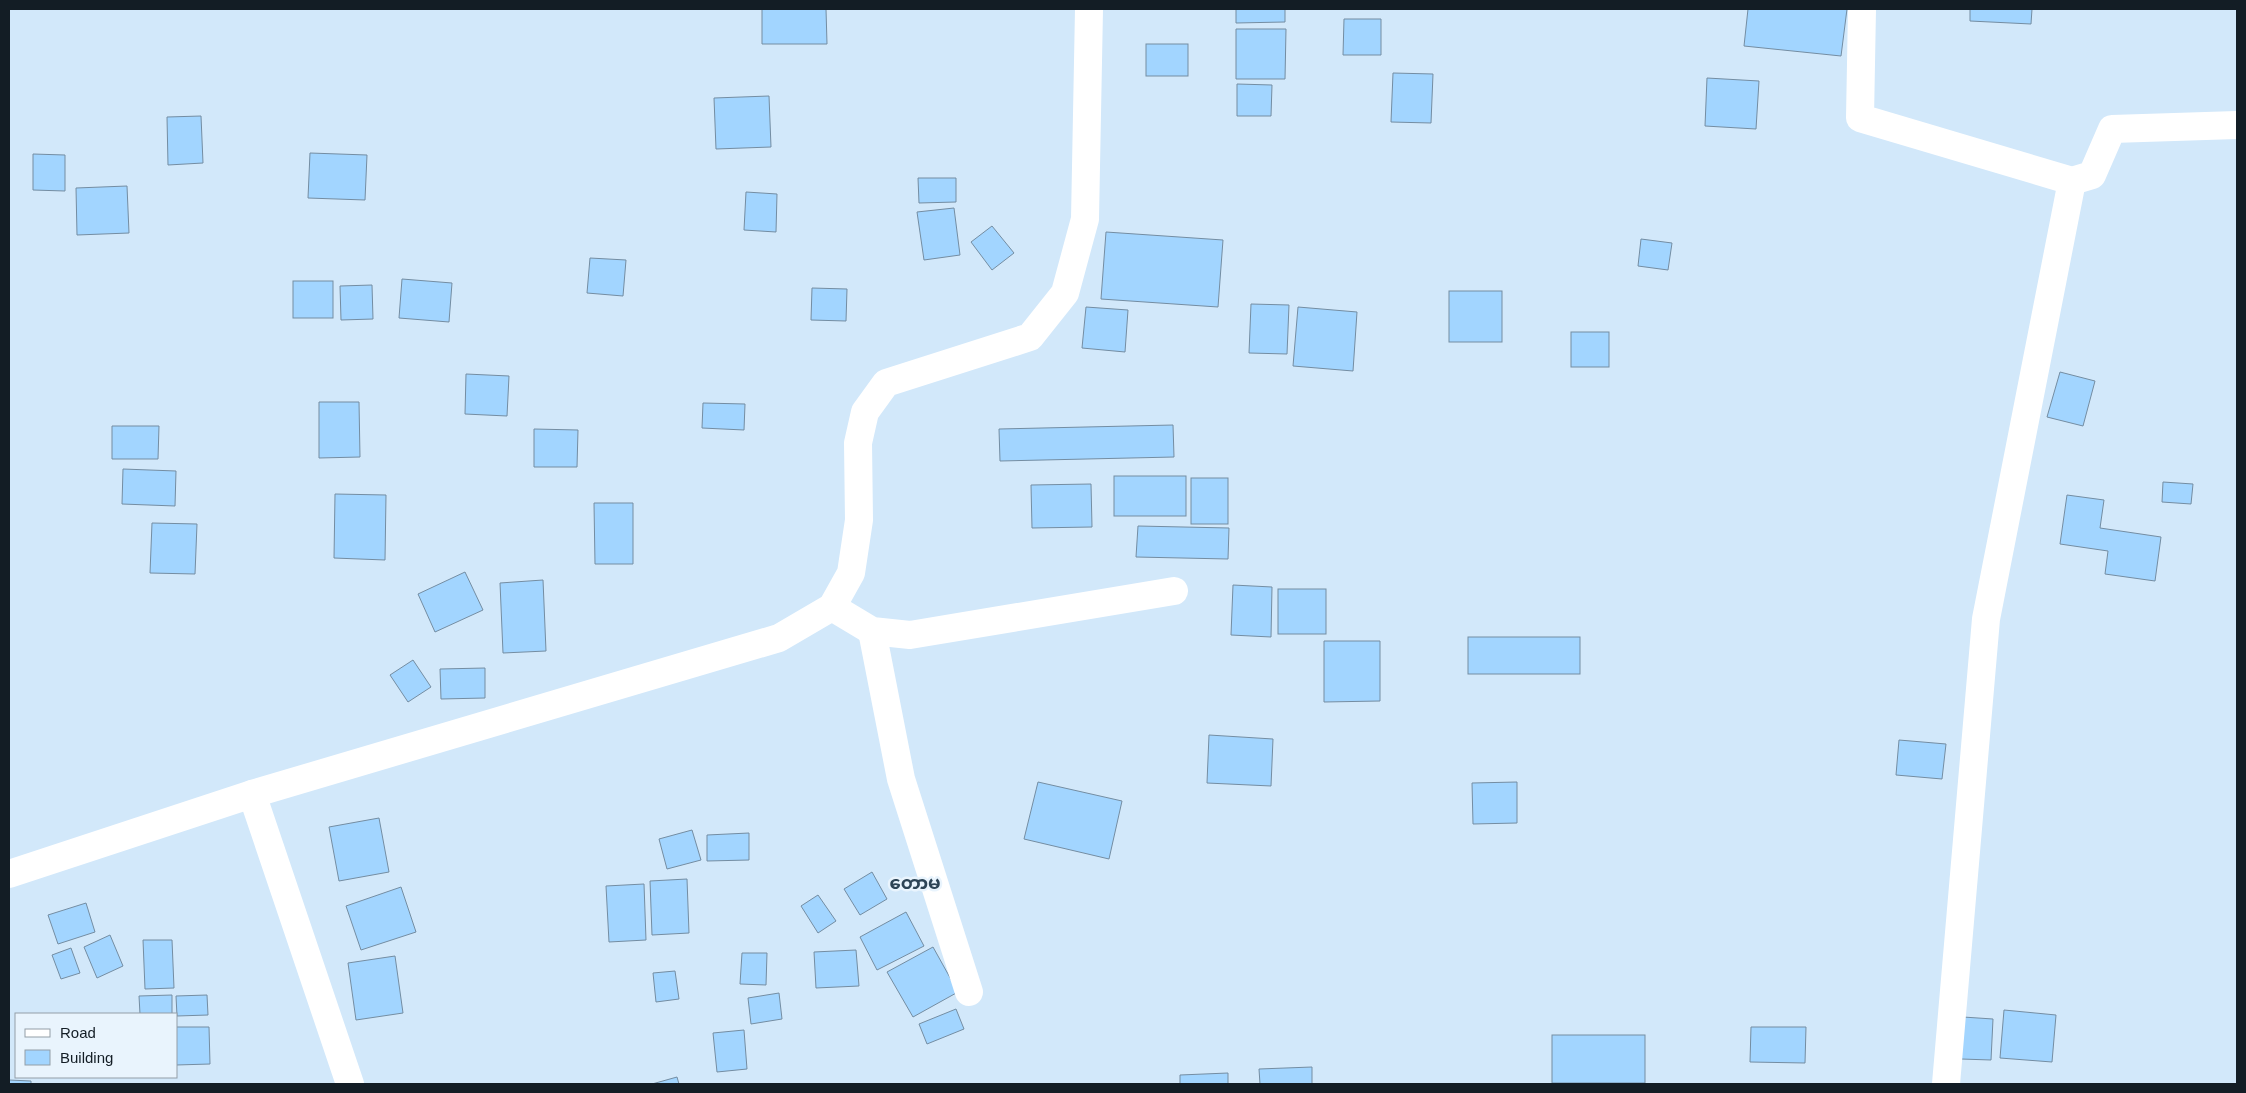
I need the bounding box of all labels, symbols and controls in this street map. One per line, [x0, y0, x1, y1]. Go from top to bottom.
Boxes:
district label: တောမ [889, 873, 941, 893]
legend [15, 1013, 178, 1078]
text: Road [60, 1024, 96, 1041]
text: Building [60, 1049, 113, 1066]

